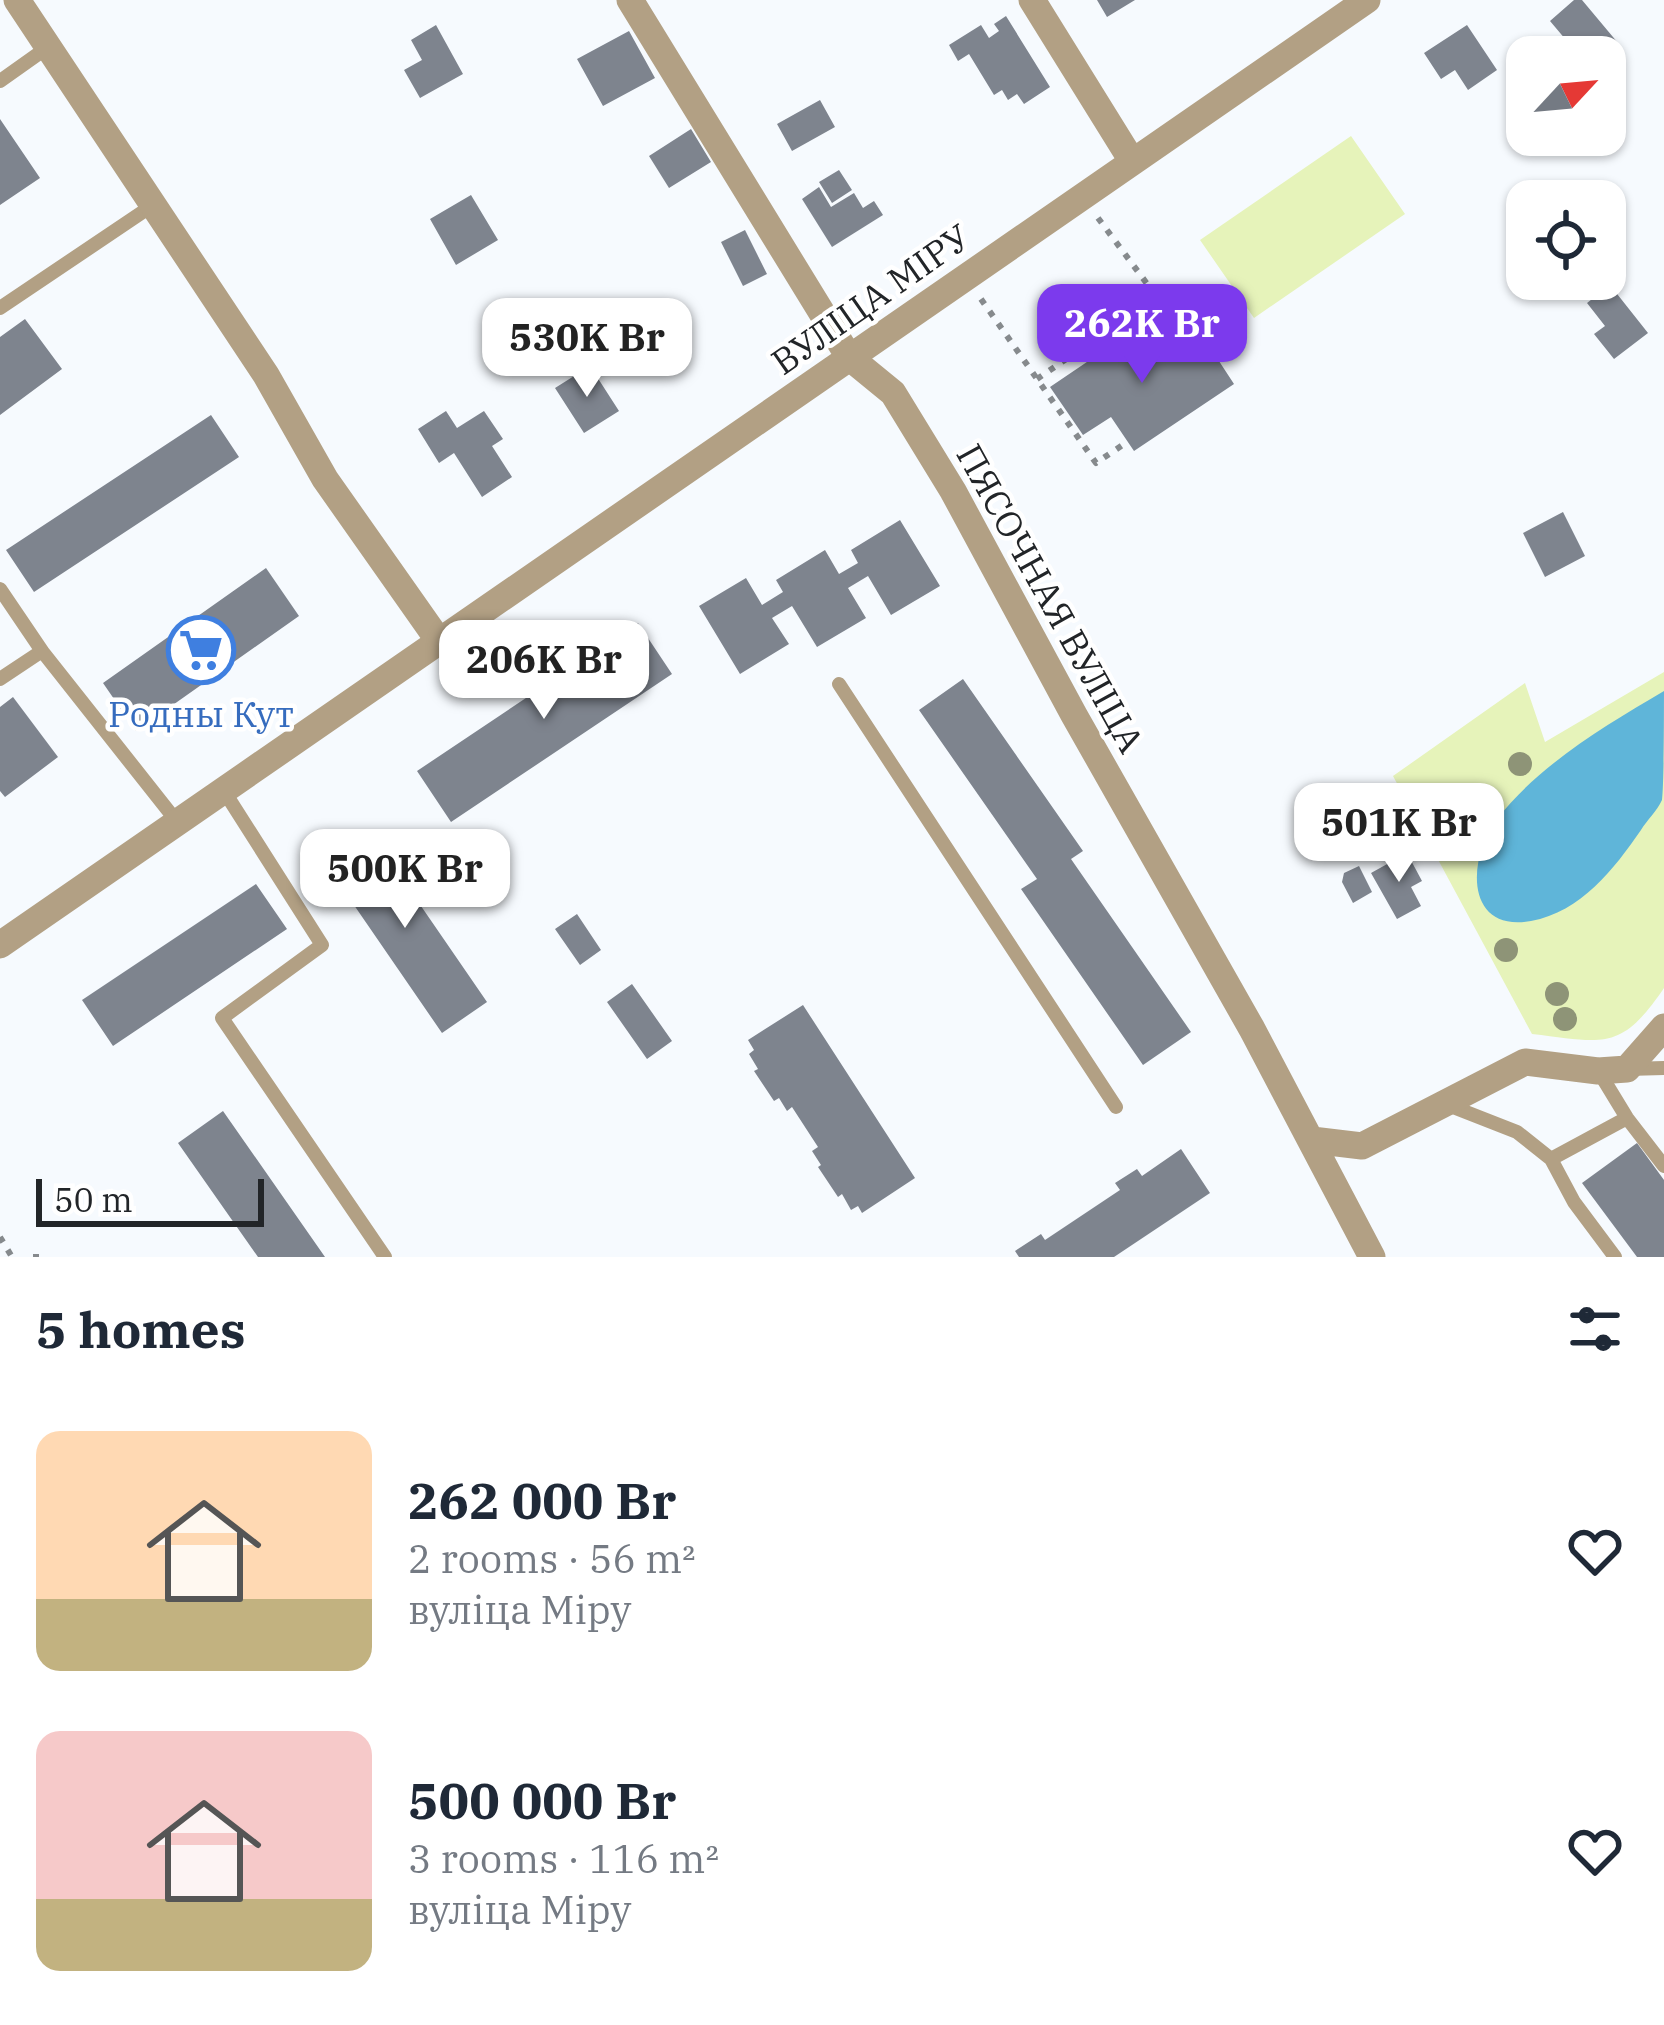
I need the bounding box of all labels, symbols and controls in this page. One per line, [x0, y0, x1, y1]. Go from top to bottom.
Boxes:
north arrow [1506, 36, 1626, 156]
map controls [1506, 36, 1626, 300]
button: locate [1506, 180, 1626, 300]
street label: ВУЛІЦА МІРУ [762, 213, 979, 385]
pin: 262K Br [1031, 284, 1253, 386]
text: 262K Br [1064, 297, 1220, 348]
pin: 530K Br [476, 298, 698, 400]
text: 530K Br [509, 311, 665, 362]
street label: ПЯСОЧНАЯ ВУЛІЦА [947, 435, 1156, 761]
supermarket icon: Родны Кут [166, 615, 236, 685]
pin: 206K Br [433, 620, 655, 722]
text: 206K Br [466, 633, 622, 684]
place label: Родны Кут [108, 690, 294, 737]
pin: 501K Br [1288, 783, 1510, 885]
text: 501K Br [1321, 796, 1477, 847]
pin: 500K Br [294, 829, 516, 931]
text: 500K Br [327, 842, 483, 893]
scale bar [36, 1173, 264, 1226]
text: 50 m [54, 1178, 133, 1221]
text: 5 homes [36, 1296, 246, 1362]
icon: filters [1562, 1296, 1628, 1362]
text: 262 000 Br [408, 1467, 676, 1533]
icon: home [132, 1479, 276, 1623]
icon: heart [1562, 1518, 1628, 1584]
text: 2 rooms · 56 m² [408, 1533, 696, 1584]
text: вуліца Міру [408, 1584, 631, 1635]
text: 500 000 Br [408, 1767, 676, 1833]
icon: home [132, 1779, 276, 1923]
icon: heart [1562, 1818, 1628, 1884]
text: 3 rooms · 116 m² [408, 1833, 719, 1884]
text: вуліца Міру [408, 1884, 631, 1935]

